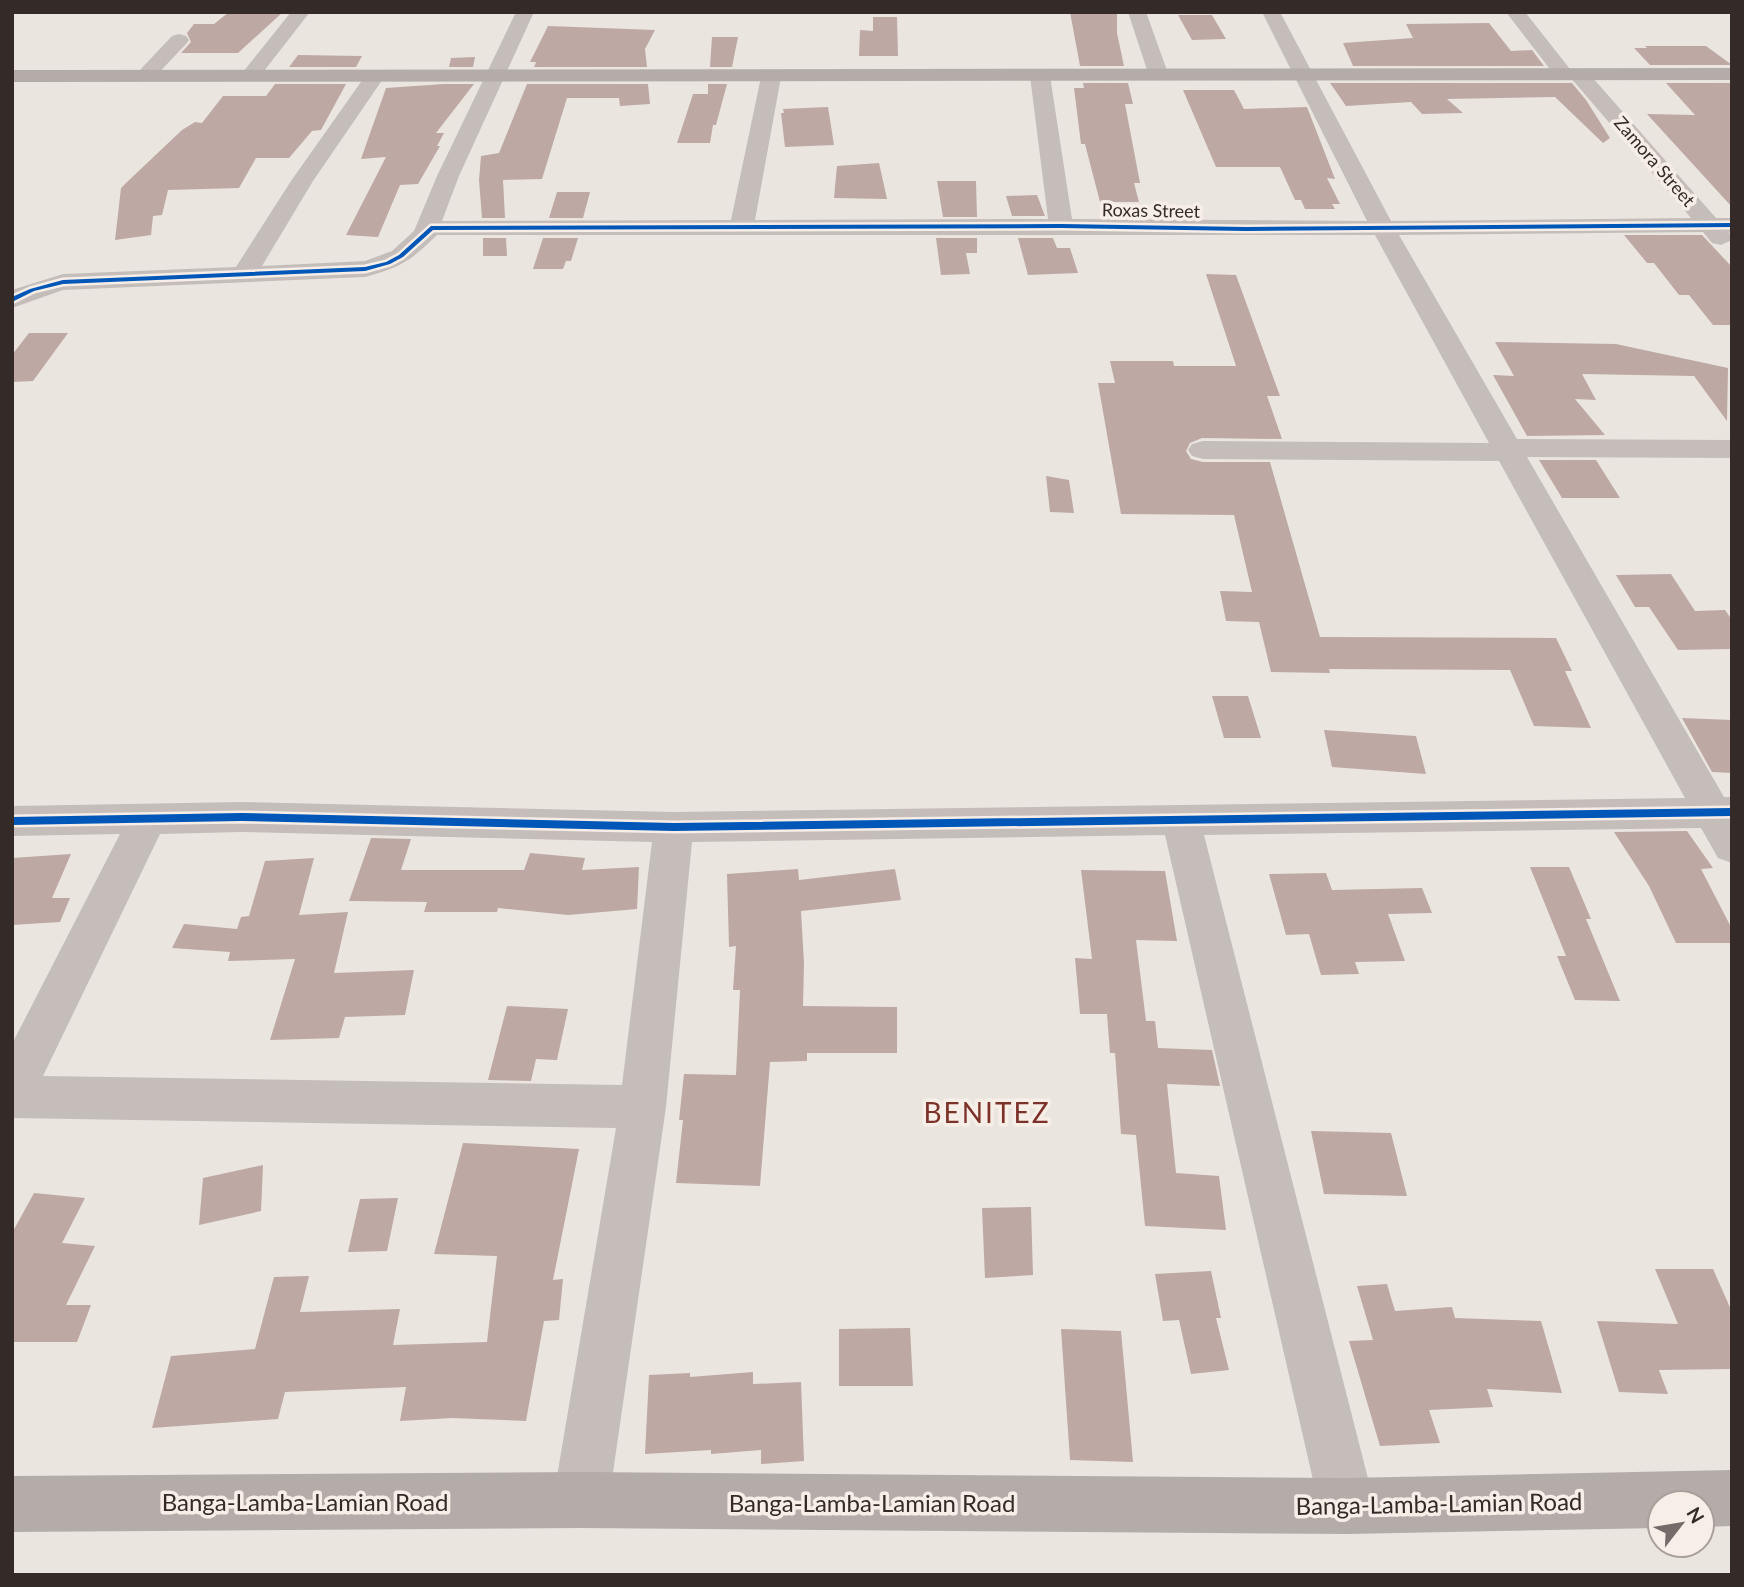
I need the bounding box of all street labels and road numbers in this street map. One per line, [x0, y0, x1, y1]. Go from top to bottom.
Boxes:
street label: Zamora Street [1610, 111, 1700, 211]
street label: Roxas Street [1102, 198, 1201, 222]
street label: Banga-Lamba-Lamian Road [1295, 1486, 1583, 1520]
street label: Banga-Lamba-Lamian Road [162, 1487, 448, 1516]
street label: Banga-Lamba-Lamian Road [729, 1488, 1015, 1517]

